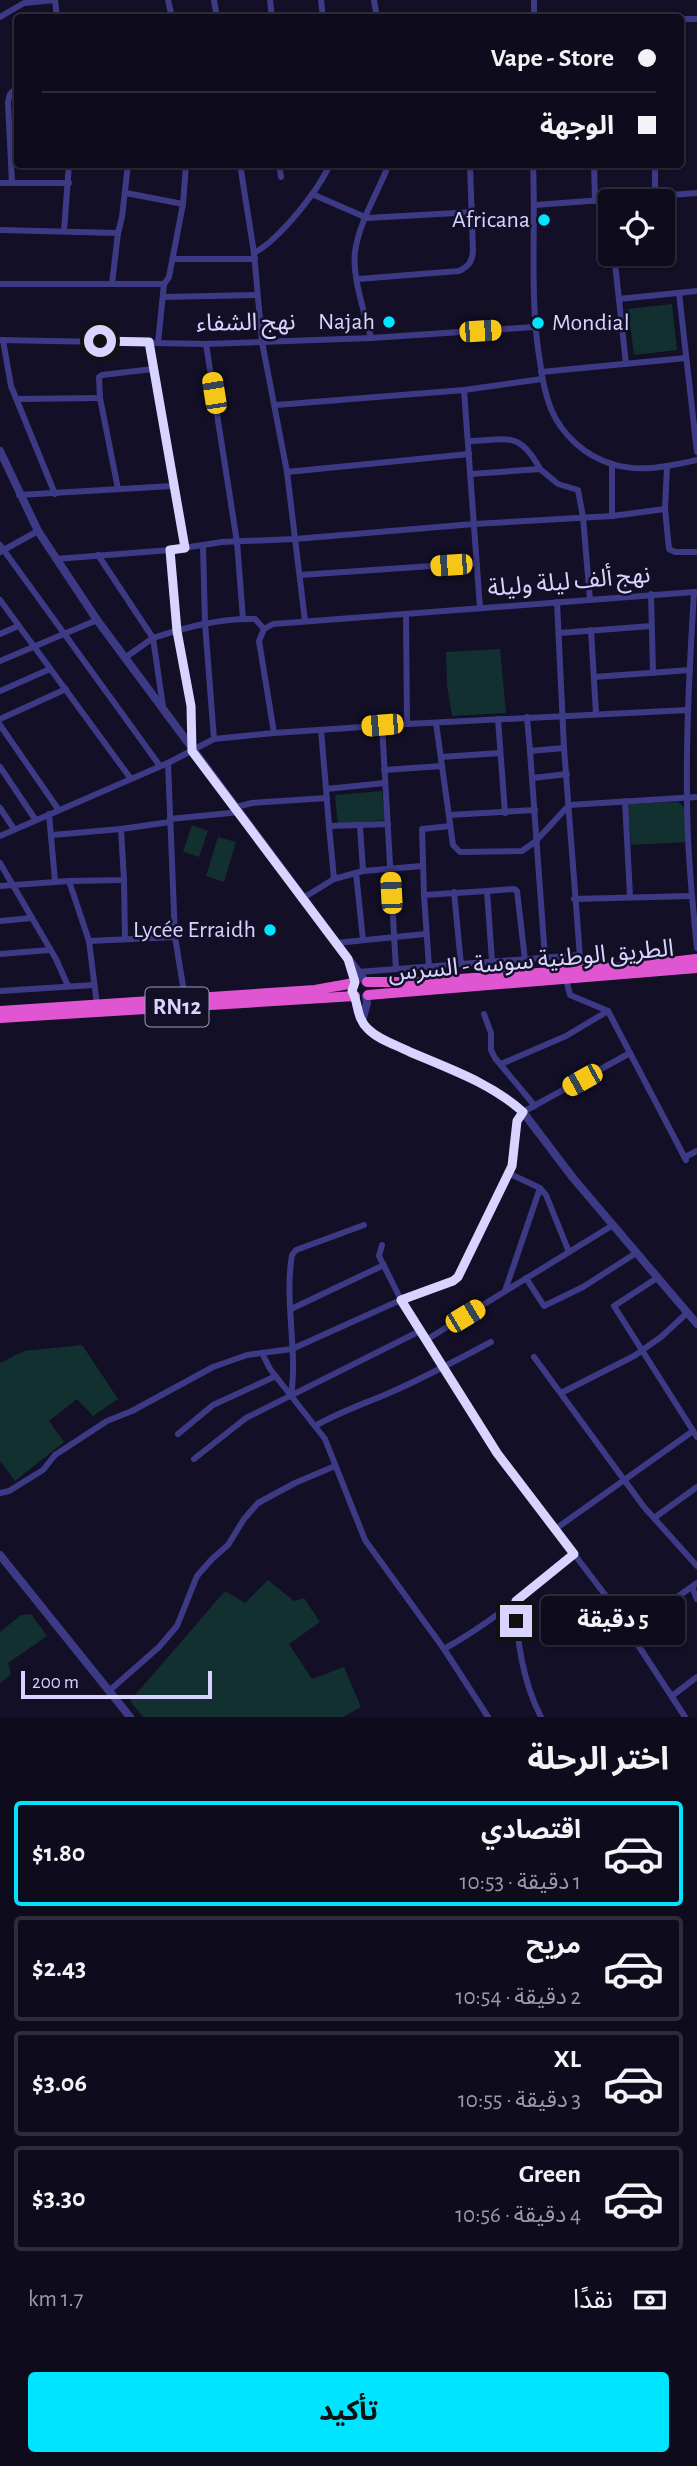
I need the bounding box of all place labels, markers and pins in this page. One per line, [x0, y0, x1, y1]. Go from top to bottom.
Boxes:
place label: Africana [452, 208, 530, 232]
marker: Africana [536, 212, 552, 228]
place label: Najah [318, 310, 375, 334]
place label: Mondial [552, 311, 630, 335]
marker: Najah [381, 314, 397, 330]
marker: Mondial [530, 315, 546, 331]
place label: Lycée Erraidh [133, 918, 256, 942]
marker: Lycée Erraidh [262, 922, 278, 938]

